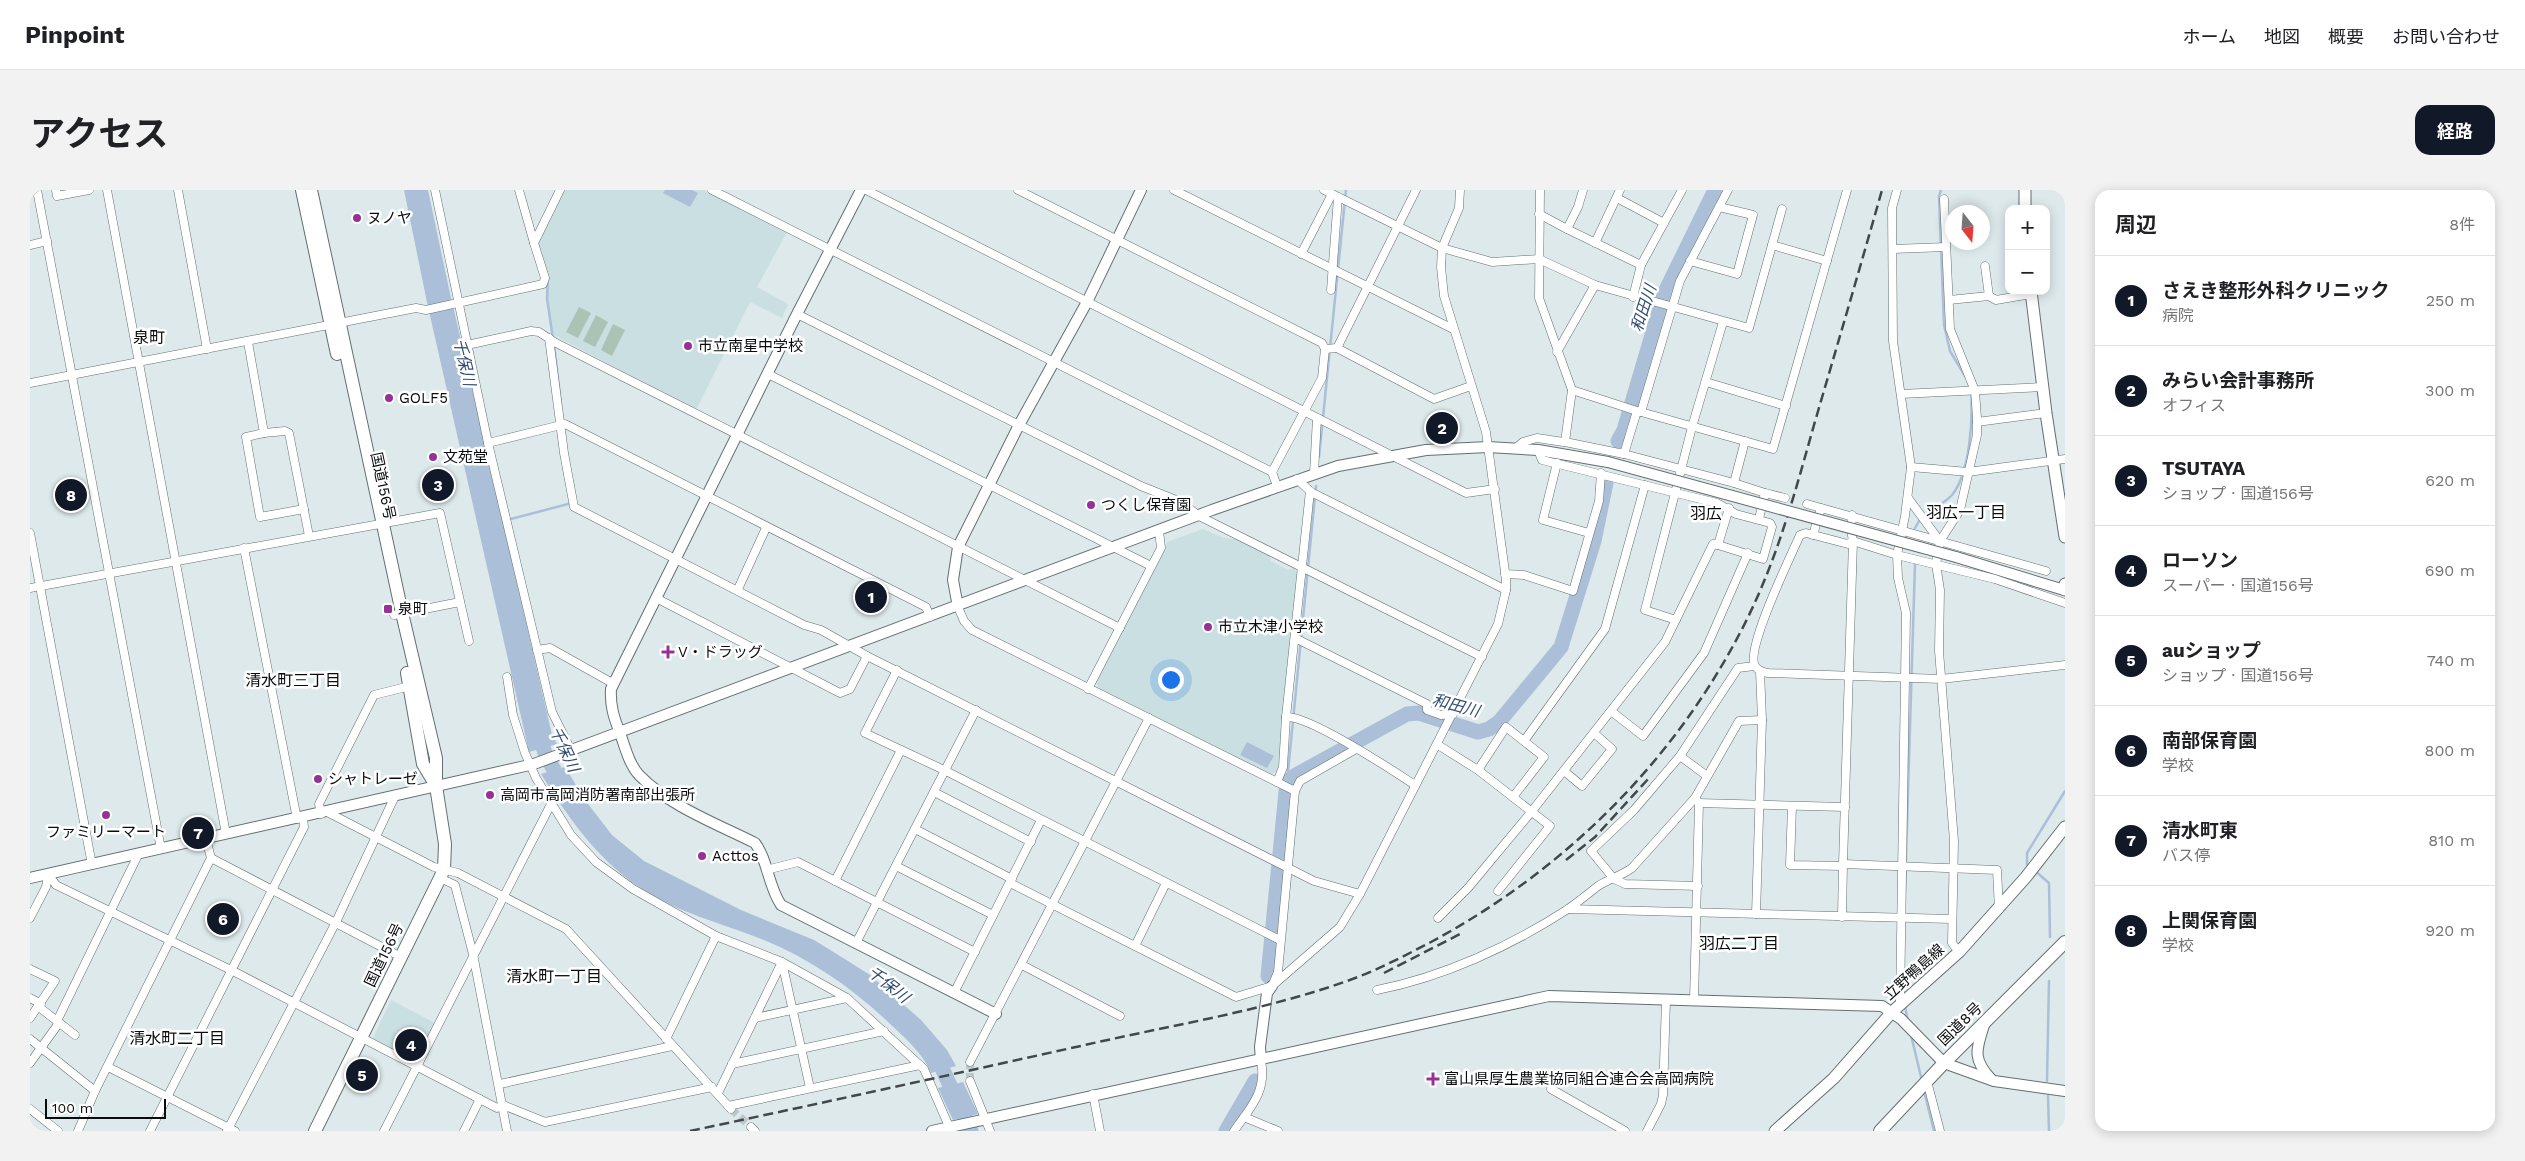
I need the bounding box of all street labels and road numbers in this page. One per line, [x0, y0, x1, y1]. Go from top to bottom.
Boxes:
street label: 国道156号 [367, 451, 399, 521]
street label: 国道156号 [361, 920, 407, 990]
street label: 立野鴨島線 [1880, 940, 1948, 1004]
street label: 国道8号 [1934, 999, 1986, 1049]

